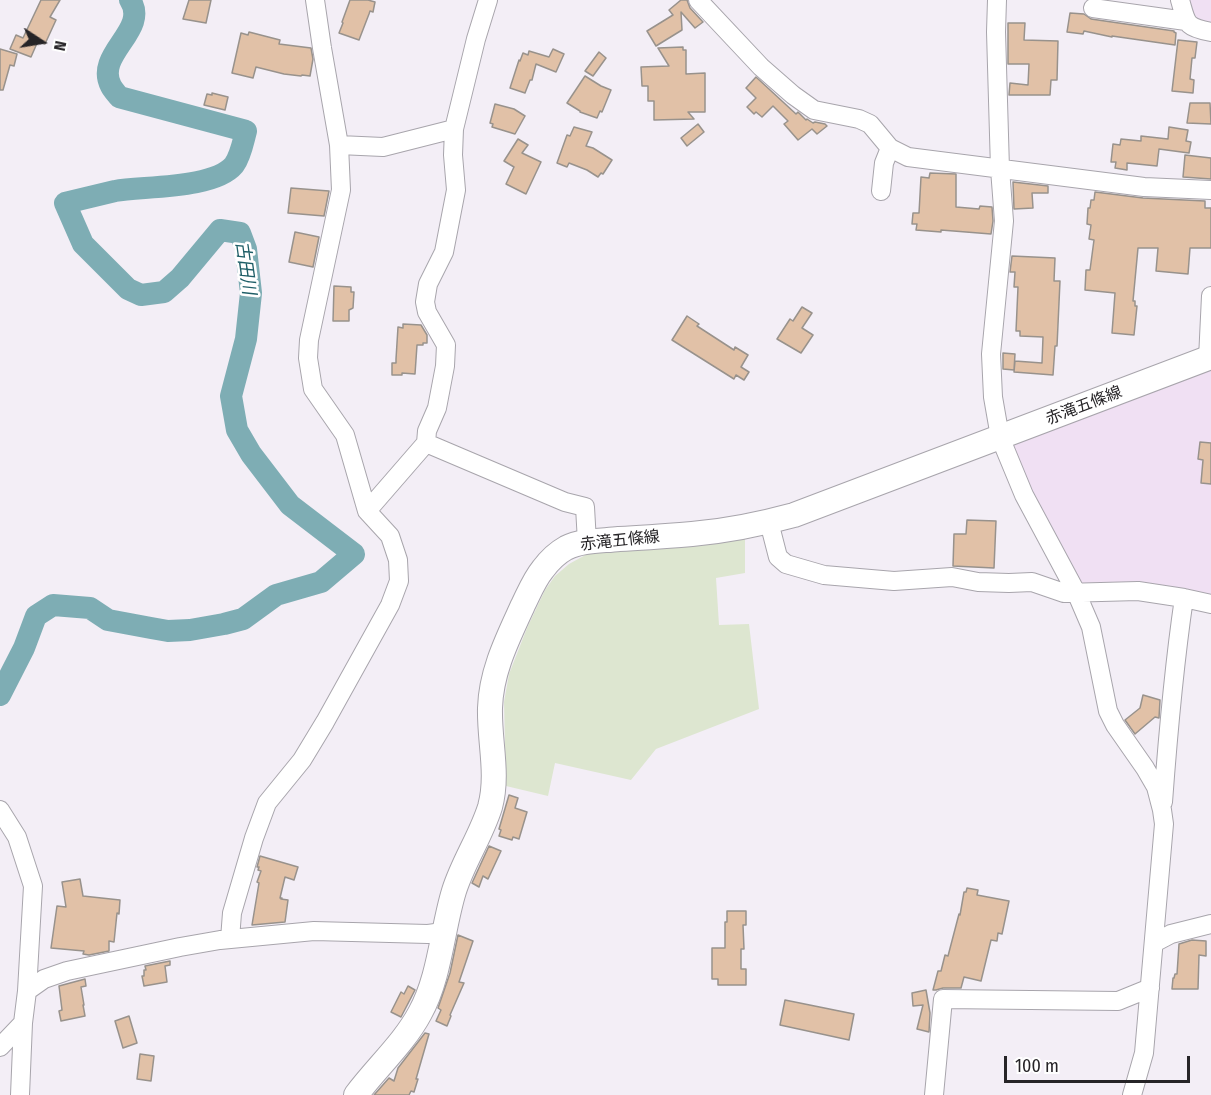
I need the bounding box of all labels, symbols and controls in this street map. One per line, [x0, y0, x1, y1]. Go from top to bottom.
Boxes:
north arrow [12, 12, 72, 72]
text: N [50, 39, 70, 53]
water label: 古田川 [231, 240, 259, 296]
street label: 赤滝五條線 [1043, 383, 1125, 429]
street label: 赤滝五條線 [579, 527, 661, 555]
scale bar [1007, 1044, 1193, 1082]
text: 100 m [1015, 1055, 1059, 1077]

